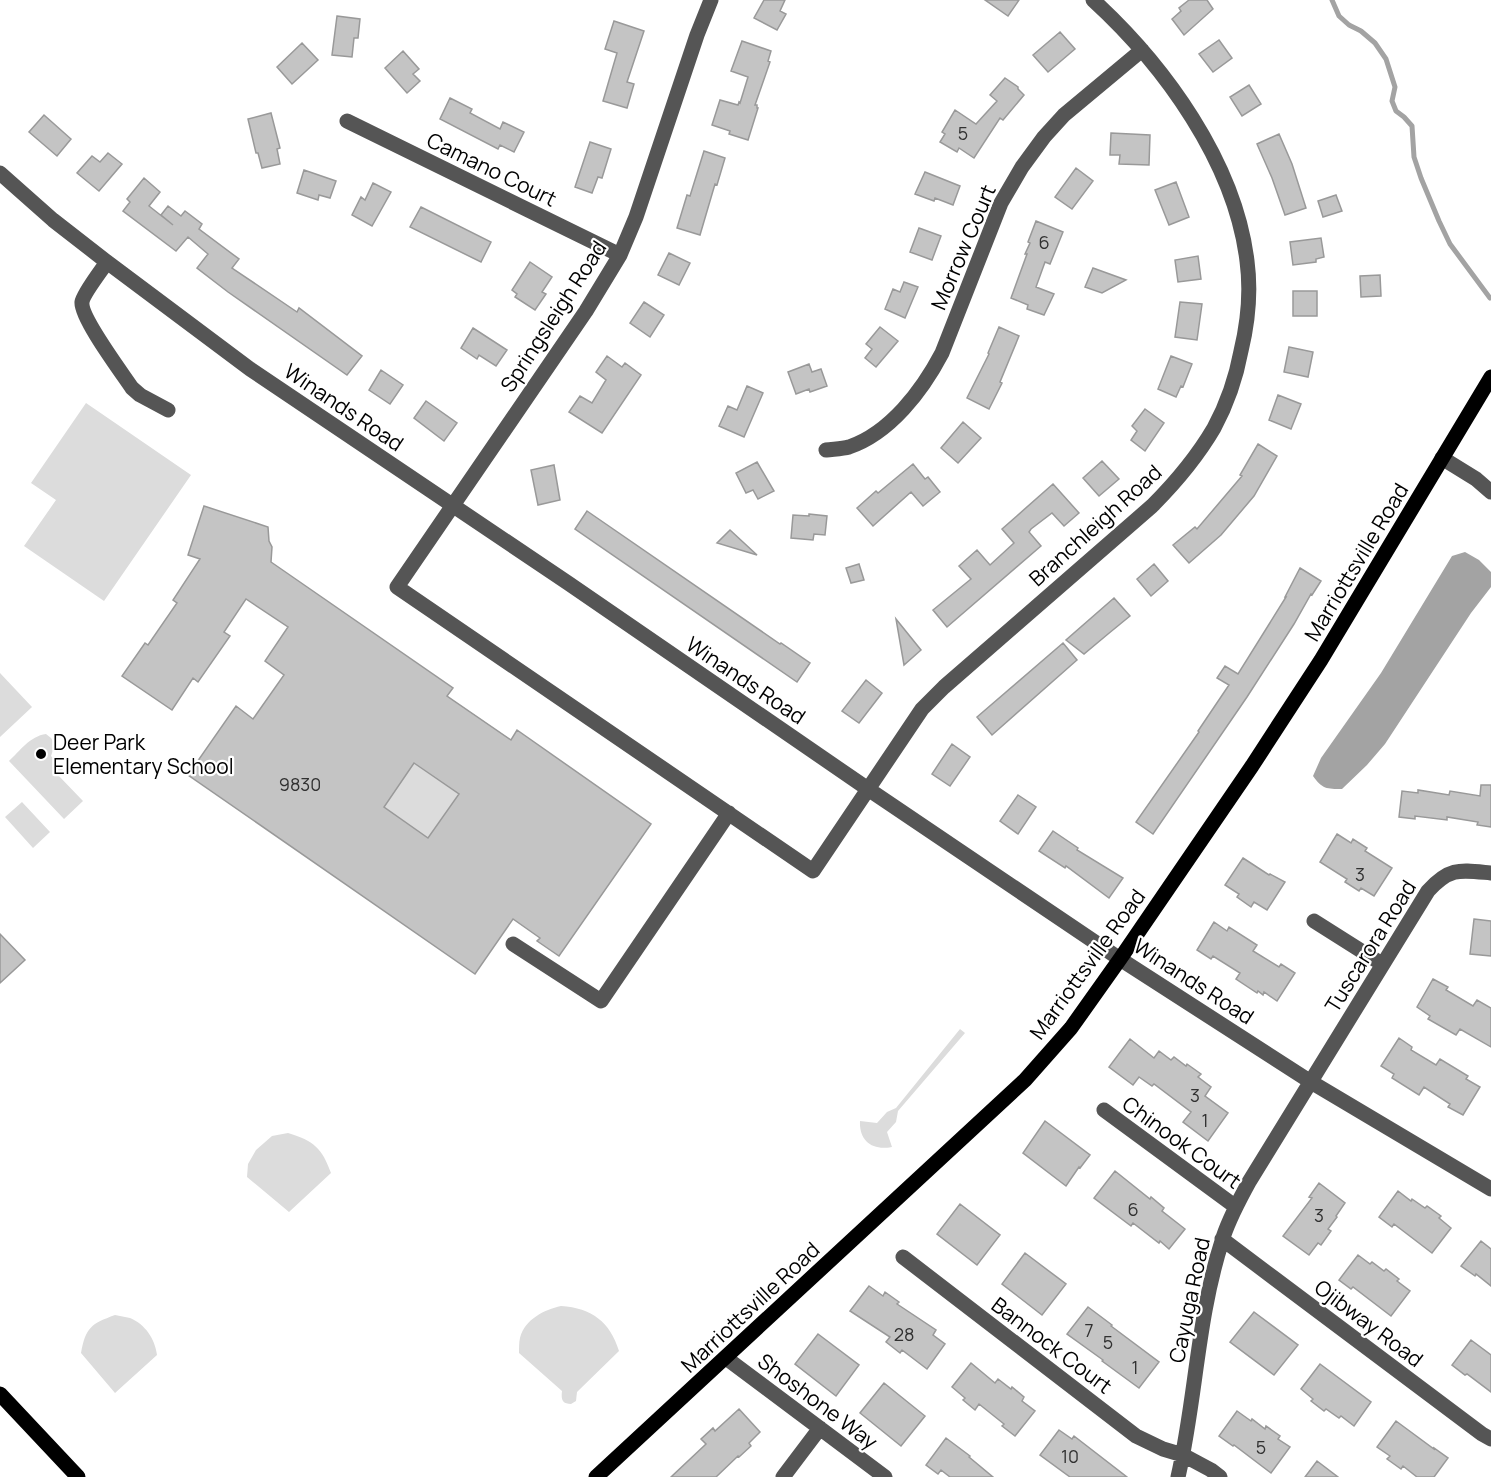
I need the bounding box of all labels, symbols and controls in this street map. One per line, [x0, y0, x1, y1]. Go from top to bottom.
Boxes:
house number: 5 [958, 121, 968, 145]
street label: Camano Court [422, 125, 562, 213]
street label: Morrow Court [924, 180, 1002, 314]
house number: 6 [1038, 230, 1050, 254]
street label: Springsleigh Road [494, 235, 612, 397]
street label: Winands Road [279, 357, 409, 457]
street label: Branchleigh Road [1023, 458, 1167, 592]
street label: Marriottsville Road [1298, 478, 1414, 646]
street label: Winands Road [681, 630, 811, 730]
place label: Deer Park Elementary School [53, 728, 234, 780]
marker: Deer Park Elementary School [34, 747, 48, 761]
house number: 9830 [279, 772, 321, 796]
house number: 3 [1355, 862, 1365, 886]
street label: Tuscarora Road [1318, 875, 1422, 1017]
street label: Marriottsville Road [1023, 883, 1151, 1045]
street label: Winands Road [1128, 932, 1260, 1030]
house number: 3 [1190, 1083, 1200, 1107]
street label: Chinook Court [1117, 1089, 1247, 1195]
house number: 1 [1201, 1108, 1209, 1132]
house number: 6 [1127, 1197, 1139, 1221]
house number: 3 [1314, 1203, 1324, 1227]
street label: Cayuga Road [1162, 1235, 1216, 1365]
street label: Marriottsville Road [675, 1236, 825, 1378]
street label: Ojibway Road [1309, 1273, 1429, 1373]
street label: Bannock Court [986, 1290, 1118, 1400]
house number: 7 [1084, 1318, 1094, 1342]
house number: 28 [894, 1322, 914, 1346]
house number: 5 [1103, 1330, 1113, 1354]
street label: Shoshone Way [752, 1347, 884, 1455]
house number: 1 [1131, 1355, 1139, 1379]
house number: 5 [1256, 1435, 1266, 1459]
house number: 10 [1061, 1444, 1079, 1468]

